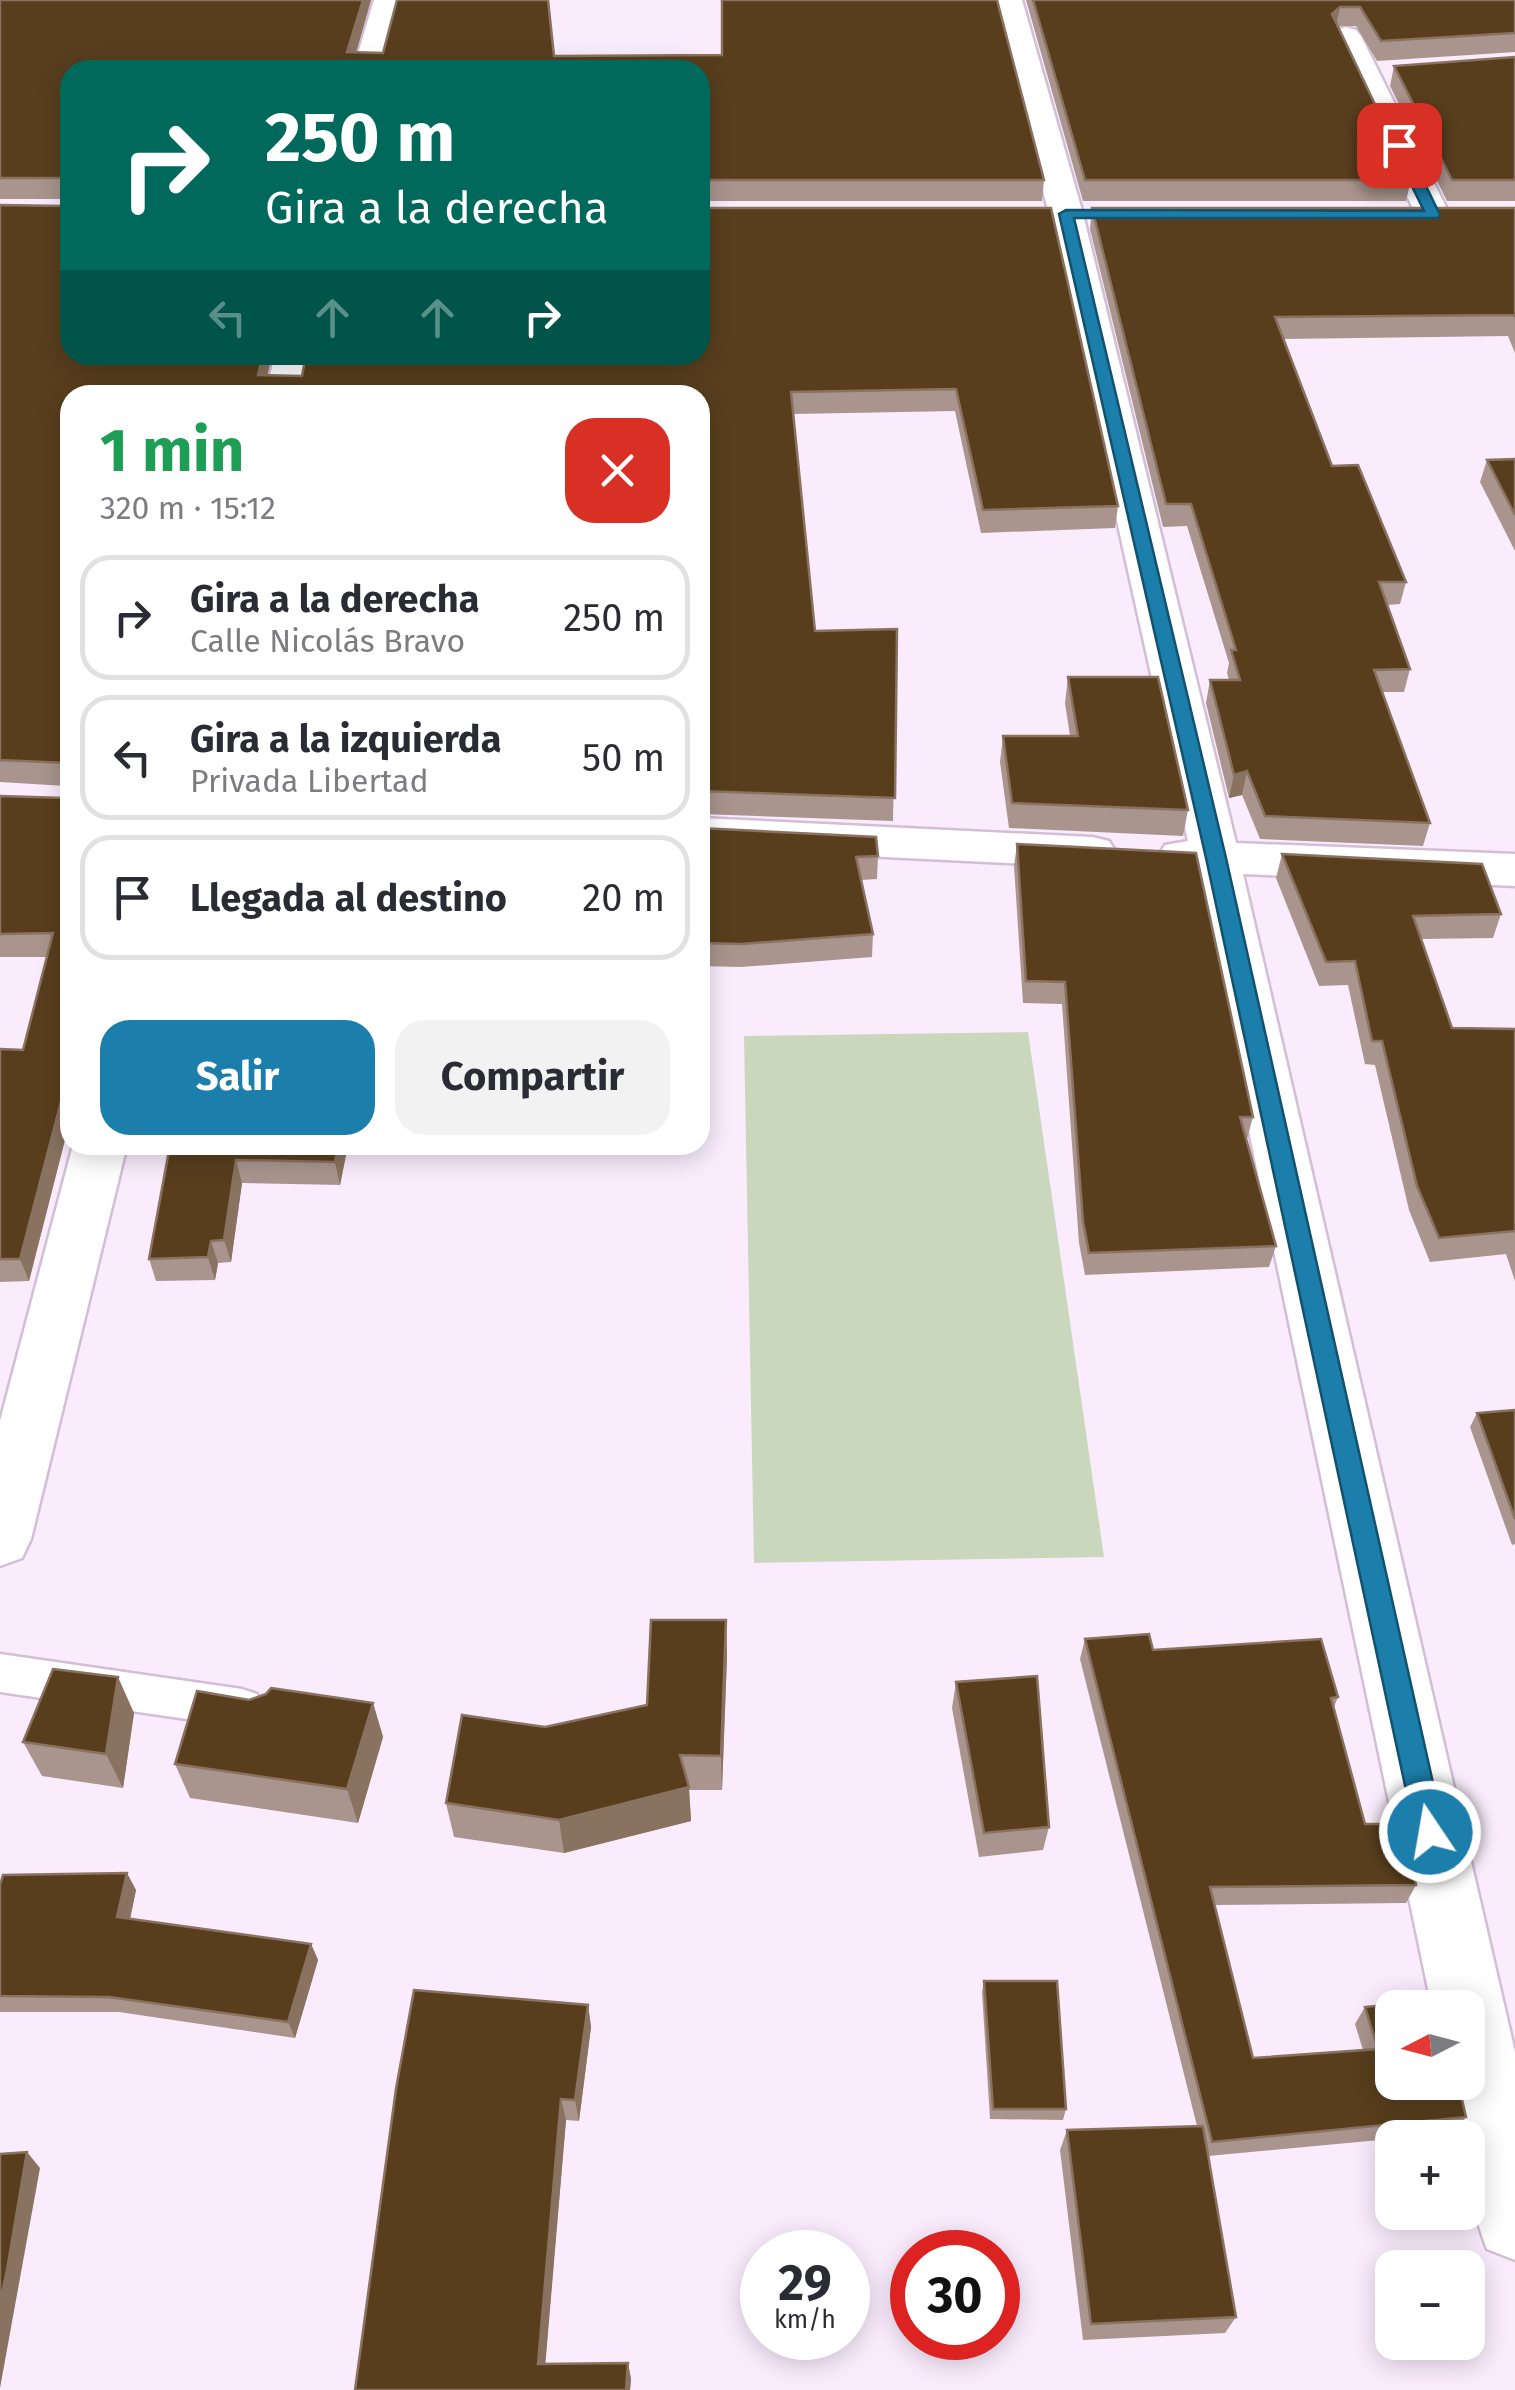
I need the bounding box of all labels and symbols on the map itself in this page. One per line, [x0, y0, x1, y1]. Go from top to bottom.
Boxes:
pin [1357, 103, 1442, 188]
position arrow [1378, 1780, 1482, 1884]
north arrow [1375, 1990, 1485, 2100]
speed limit sign: 30 [890, 2230, 1020, 2360]

